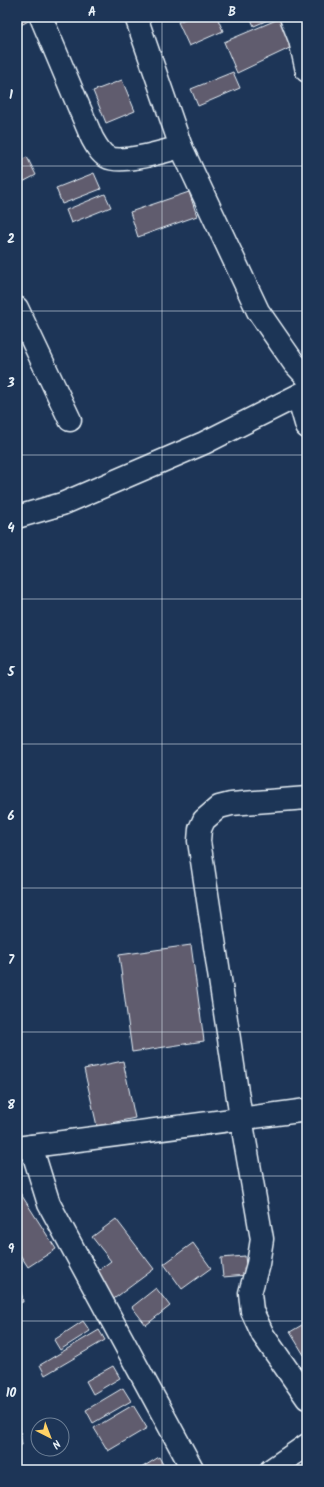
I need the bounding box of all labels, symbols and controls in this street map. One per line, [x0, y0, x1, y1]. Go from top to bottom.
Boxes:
text: A [88, 2, 96, 23]
text: B [228, 2, 236, 23]
text: 1 [9, 85, 13, 106]
text: 2 [7, 229, 15, 250]
text: 3 [6, 373, 15, 394]
text: 4 [7, 518, 15, 539]
text: 5 [7, 662, 16, 683]
text: 6 [7, 806, 15, 827]
text: 7 [8, 950, 15, 971]
text: 8 [7, 1095, 15, 1116]
text: 9 [8, 1239, 15, 1260]
text: 10 [6, 1383, 17, 1404]
north arrow [30, 1417, 70, 1457]
text: N [47, 1435, 65, 1453]

